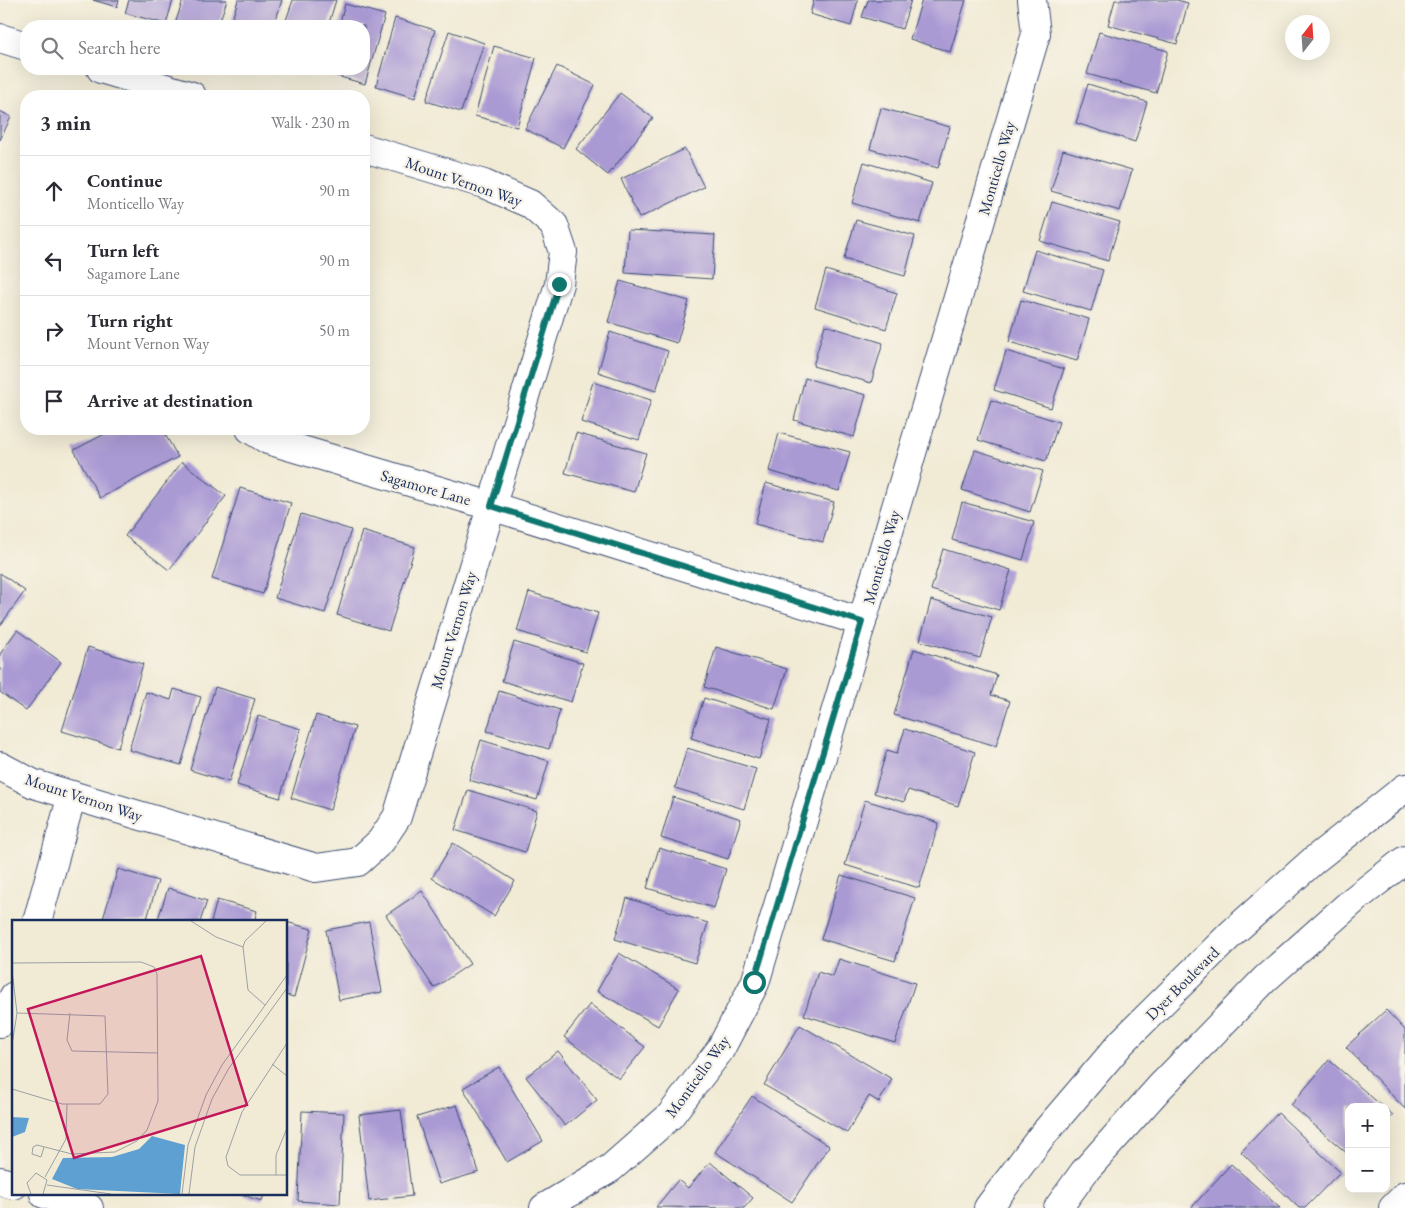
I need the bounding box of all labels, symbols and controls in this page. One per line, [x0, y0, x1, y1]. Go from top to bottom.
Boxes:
north arrow [1285, 15, 1330, 60]
search box [20, 20, 370, 75]
icon: search [38, 34, 66, 62]
text: Search here [78, 35, 160, 60]
text: 3 min [40, 109, 91, 136]
text: Walk · 230 m [271, 112, 350, 133]
street label: Monticello Way [973, 118, 1020, 218]
street label: Mount Vernon Way [403, 152, 526, 212]
text: Continue [87, 168, 162, 193]
icon: ahead [40, 177, 68, 205]
text: 90 m [319, 180, 350, 201]
text: Monticello Way [87, 193, 184, 214]
text: Turn left [87, 238, 159, 263]
icon: left [40, 247, 68, 275]
text: 90 m [319, 250, 350, 271]
text: Sagamore Lane [87, 263, 180, 284]
route end [548, 273, 571, 296]
text: Turn right [87, 308, 173, 333]
icon: right [40, 317, 68, 345]
text: 50 m [319, 320, 350, 341]
text: Mount Vernon Way [87, 333, 209, 354]
icon: arrive [40, 387, 68, 415]
text: Arrive at destination [87, 388, 253, 413]
street label: Sagamore Lane [378, 465, 473, 510]
street label: Monticello Way [858, 507, 905, 607]
street label: Mount Vernon Way [426, 568, 482, 692]
street label: Mount Vernon Way [23, 769, 146, 827]
inset map [12, 920, 288, 1196]
street label: Dyer Boulevard [1141, 941, 1224, 1025]
route start [743, 971, 766, 994]
street label: Monticello Way [660, 1030, 735, 1122]
map controls [1345, 1103, 1390, 1193]
button: + [1345, 1103, 1390, 1148]
button: − [1345, 1148, 1390, 1193]

